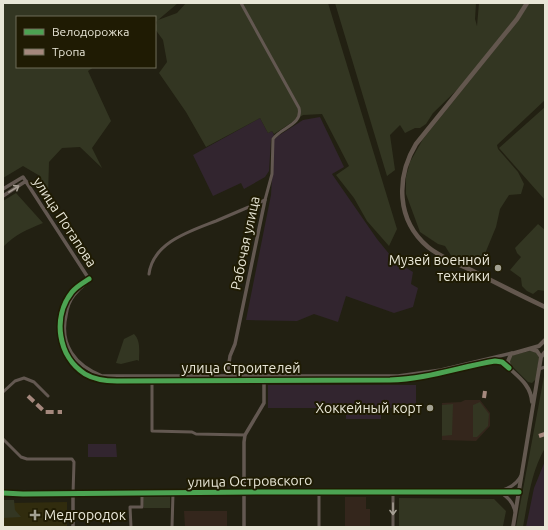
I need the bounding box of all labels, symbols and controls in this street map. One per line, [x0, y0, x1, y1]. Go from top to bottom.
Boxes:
legend [16, 16, 156, 68]
text: Велодорожка [52, 25, 129, 38]
text: Тропа [52, 45, 85, 58]
street label: улица Потапова [30, 174, 100, 270]
one-way arrow [8, 184, 20, 192]
street label: Рабочая улица [227, 195, 263, 291]
place label: Музей военной техники [389, 252, 490, 284]
marker: Музей военной техники [493, 263, 503, 273]
street label: улица Строителей [182, 360, 300, 376]
place label: Хоккейный корт [315, 400, 422, 416]
marker: Хоккейный корт [425, 403, 435, 413]
street label: улица Островского [187, 472, 313, 490]
one-way arrow [389, 502, 397, 515]
place label: Медгородок [44, 507, 126, 523]
marker: Медгородок [29, 509, 41, 521]

